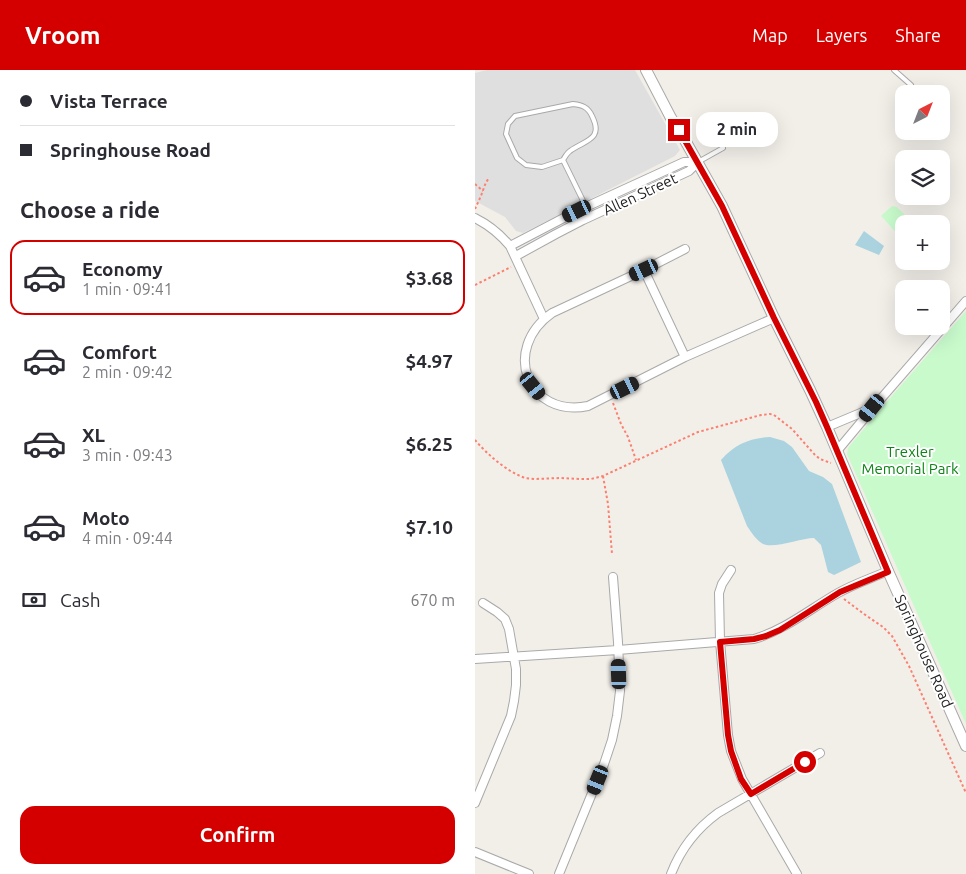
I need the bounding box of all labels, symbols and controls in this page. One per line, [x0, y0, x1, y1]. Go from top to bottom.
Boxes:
text: Vroom [25, 22, 101, 49]
text: Map [752, 25, 788, 45]
text: Layers [816, 25, 867, 45]
text: Share [895, 25, 941, 45]
north arrow [895, 85, 950, 140]
map controls [895, 85, 950, 335]
text: Vista Terrace [50, 90, 168, 112]
callout: 2 min [697, 112, 779, 148]
route end [668, 119, 690, 141]
text: 2 min [717, 120, 757, 138]
text: Springhouse Road [50, 139, 211, 161]
button: layers [895, 150, 950, 205]
street label: Allen Street [600, 169, 680, 219]
text: Choose a ride [20, 197, 160, 222]
car [560, 198, 593, 224]
button: + [895, 215, 950, 270]
icon: car [22, 255, 67, 300]
car [627, 257, 660, 283]
text: Economy [82, 258, 163, 280]
text: $3.68 [405, 267, 453, 289]
text: 1 min · 09:41 [82, 280, 173, 298]
button: − [895, 280, 950, 335]
icon: car [22, 338, 67, 383]
text: Comfort [82, 341, 157, 363]
text: $4.97 [405, 350, 453, 372]
text: 2 min · 09:42 [82, 363, 173, 381]
car [517, 370, 548, 402]
car [608, 375, 641, 401]
car [856, 392, 887, 424]
icon: car [22, 421, 67, 466]
text: XL [82, 424, 105, 446]
text: $6.25 [405, 433, 453, 455]
park label: Trexler Memorial Park [861, 443, 959, 477]
text: 3 min · 09:43 [82, 446, 173, 464]
icon: car [22, 504, 67, 549]
text: Moto [82, 507, 130, 529]
text: $7.10 [405, 516, 453, 538]
text: 4 min · 09:44 [82, 529, 173, 547]
icon: cash [20, 586, 48, 614]
text: Cash [60, 589, 101, 611]
text: 670 m [410, 591, 455, 609]
street label: Springhouse Road [891, 592, 957, 710]
car [610, 659, 627, 689]
route start [794, 751, 816, 773]
car [585, 763, 610, 797]
button: Confirm [20, 806, 455, 864]

